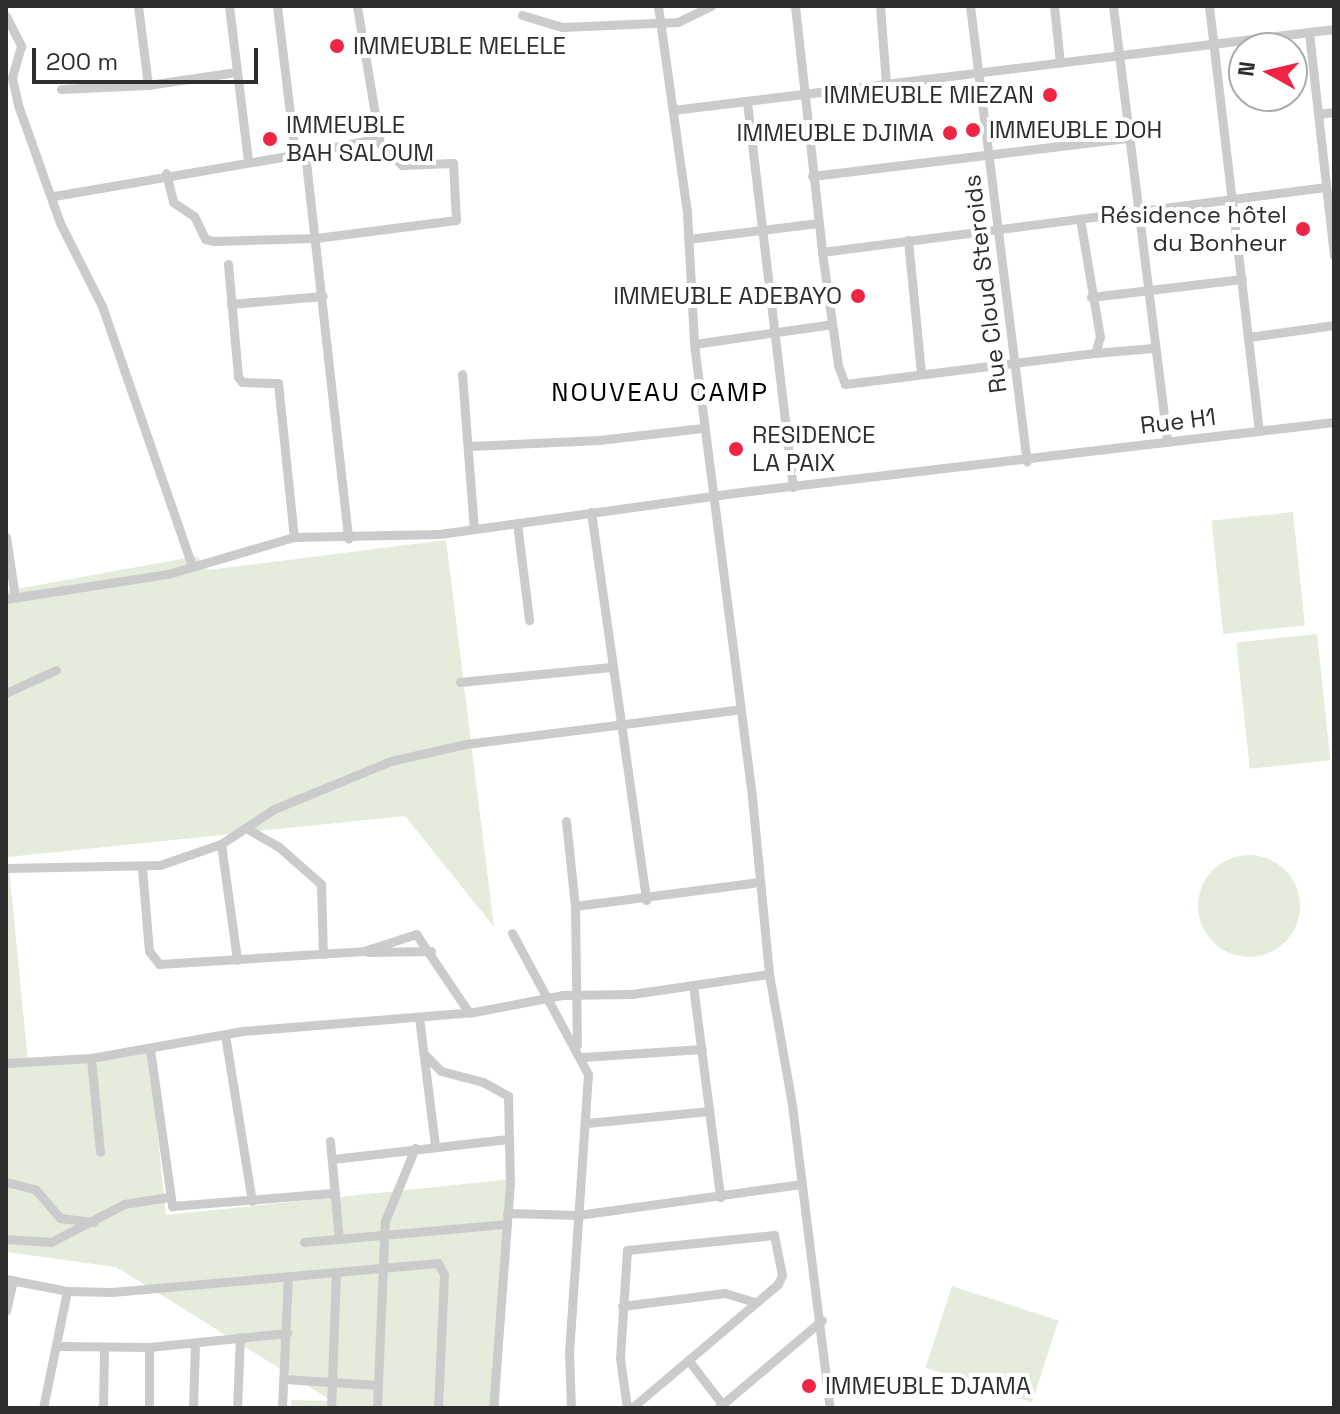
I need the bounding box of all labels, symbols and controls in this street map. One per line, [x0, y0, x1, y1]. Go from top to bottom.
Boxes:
scale bar [36, 32, 262, 82]
place label: IMMEUBLE MELELE [353, 32, 566, 60]
north arrow [1228, 32, 1308, 112]
marker: IMMEUBLE MELELE [328, 37, 346, 55]
text: 200 m [46, 46, 118, 77]
text: N [1231, 60, 1261, 78]
place label: IMMEUBLE MIEZAN [823, 81, 1034, 109]
marker: IMMEUBLE MIEZAN [1041, 86, 1059, 104]
place label: IMMEUBLE BAH SALOUM [286, 111, 434, 167]
place label: IMMEUBLE DOH [989, 116, 1162, 144]
place label: IMMEUBLE DJIMA [737, 119, 934, 147]
marker: IMMEUBLE DOH [964, 121, 982, 139]
marker: IMMEUBLE DJIMA [941, 124, 959, 142]
marker: IMMEUBLE BAH SALOUM [261, 130, 279, 148]
street label: Rue Cloud Steroids [957, 173, 1013, 395]
place label: Résidence hôtel du Bonheur [1100, 201, 1287, 257]
marker: Résidence hôtel du Bonheur [1294, 220, 1312, 238]
place label: IMMEUBLE ADEBAYO [613, 282, 842, 310]
marker: IMMEUBLE ADEBAYO [849, 287, 867, 305]
district label: NOUVEAU CAMP [551, 377, 769, 409]
street label: Rue H1 [1139, 402, 1217, 440]
place label: RESIDENCE LA PAIX [752, 421, 876, 477]
marker: RESIDENCE LA PAIX [727, 440, 745, 458]
place label: IMMEUBLE DJAMA [825, 1372, 1031, 1400]
marker: IMMEUBLE DJAMA [800, 1377, 818, 1395]

